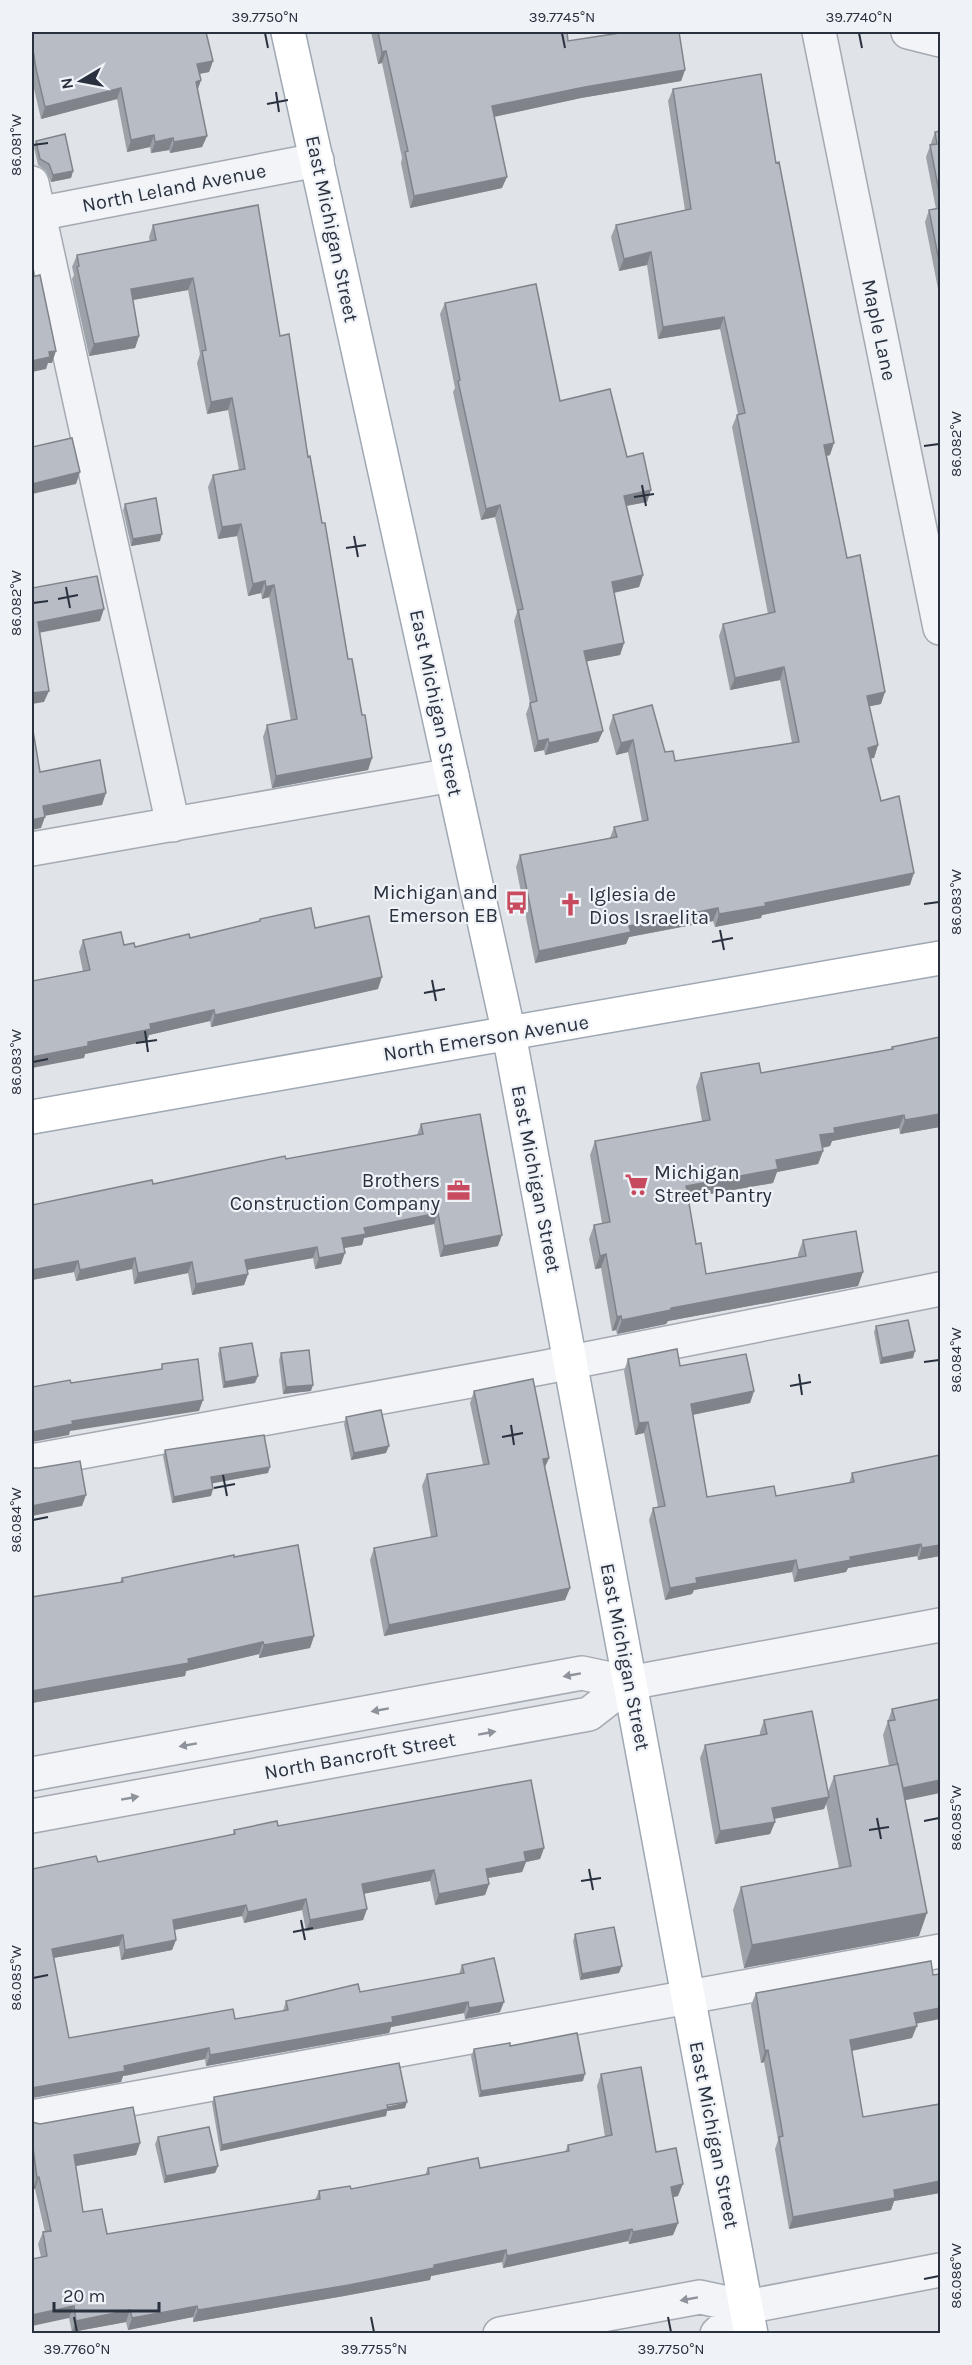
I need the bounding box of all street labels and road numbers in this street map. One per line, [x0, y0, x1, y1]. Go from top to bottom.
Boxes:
street label: East Michigan Street [301, 134, 363, 325]
street label: North Leland Avenue [80, 159, 268, 217]
street label: Maple Lane [857, 277, 901, 383]
street label: East Michigan Street [405, 608, 467, 799]
street label: North Emerson Avenue [382, 1010, 590, 1066]
street label: East Michigan Street [507, 1083, 566, 1275]
street label: East Michigan Street [596, 1561, 655, 1753]
street label: North Bancroft Street [262, 1728, 458, 1784]
street label: East Michigan Street [685, 2039, 744, 2231]

